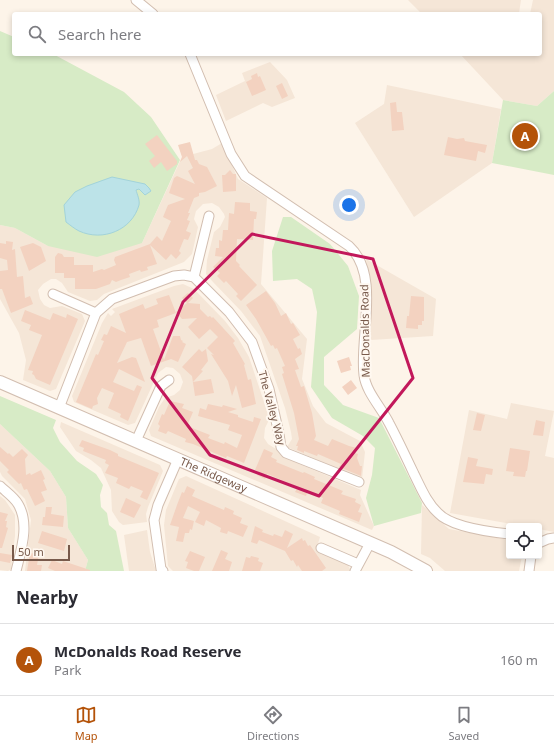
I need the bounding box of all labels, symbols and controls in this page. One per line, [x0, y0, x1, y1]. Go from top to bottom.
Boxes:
search box [12, 12, 542, 56]
icon: search [26, 23, 48, 45]
text: Search here [58, 24, 141, 44]
pin: A [512, 121, 538, 151]
your location [339, 195, 359, 215]
street label: MacDonalds Road [356, 284, 373, 378]
street label: The Valley Way [255, 369, 290, 447]
street label: The Ridgeway [178, 453, 250, 496]
map controls [506, 523, 542, 559]
button: locate [506, 523, 542, 559]
scale bar [12, 543, 70, 562]
text: 50 m [18, 544, 44, 559]
text: Nearby [16, 586, 78, 609]
text: McDonalds Road Reserve [54, 641, 241, 661]
text: A [25, 651, 34, 669]
text: 160 m [500, 651, 538, 669]
text: Park [54, 661, 81, 679]
tab: Map [75, 704, 98, 743]
tab: Directions [247, 704, 299, 743]
tab: Saved [449, 704, 479, 743]

